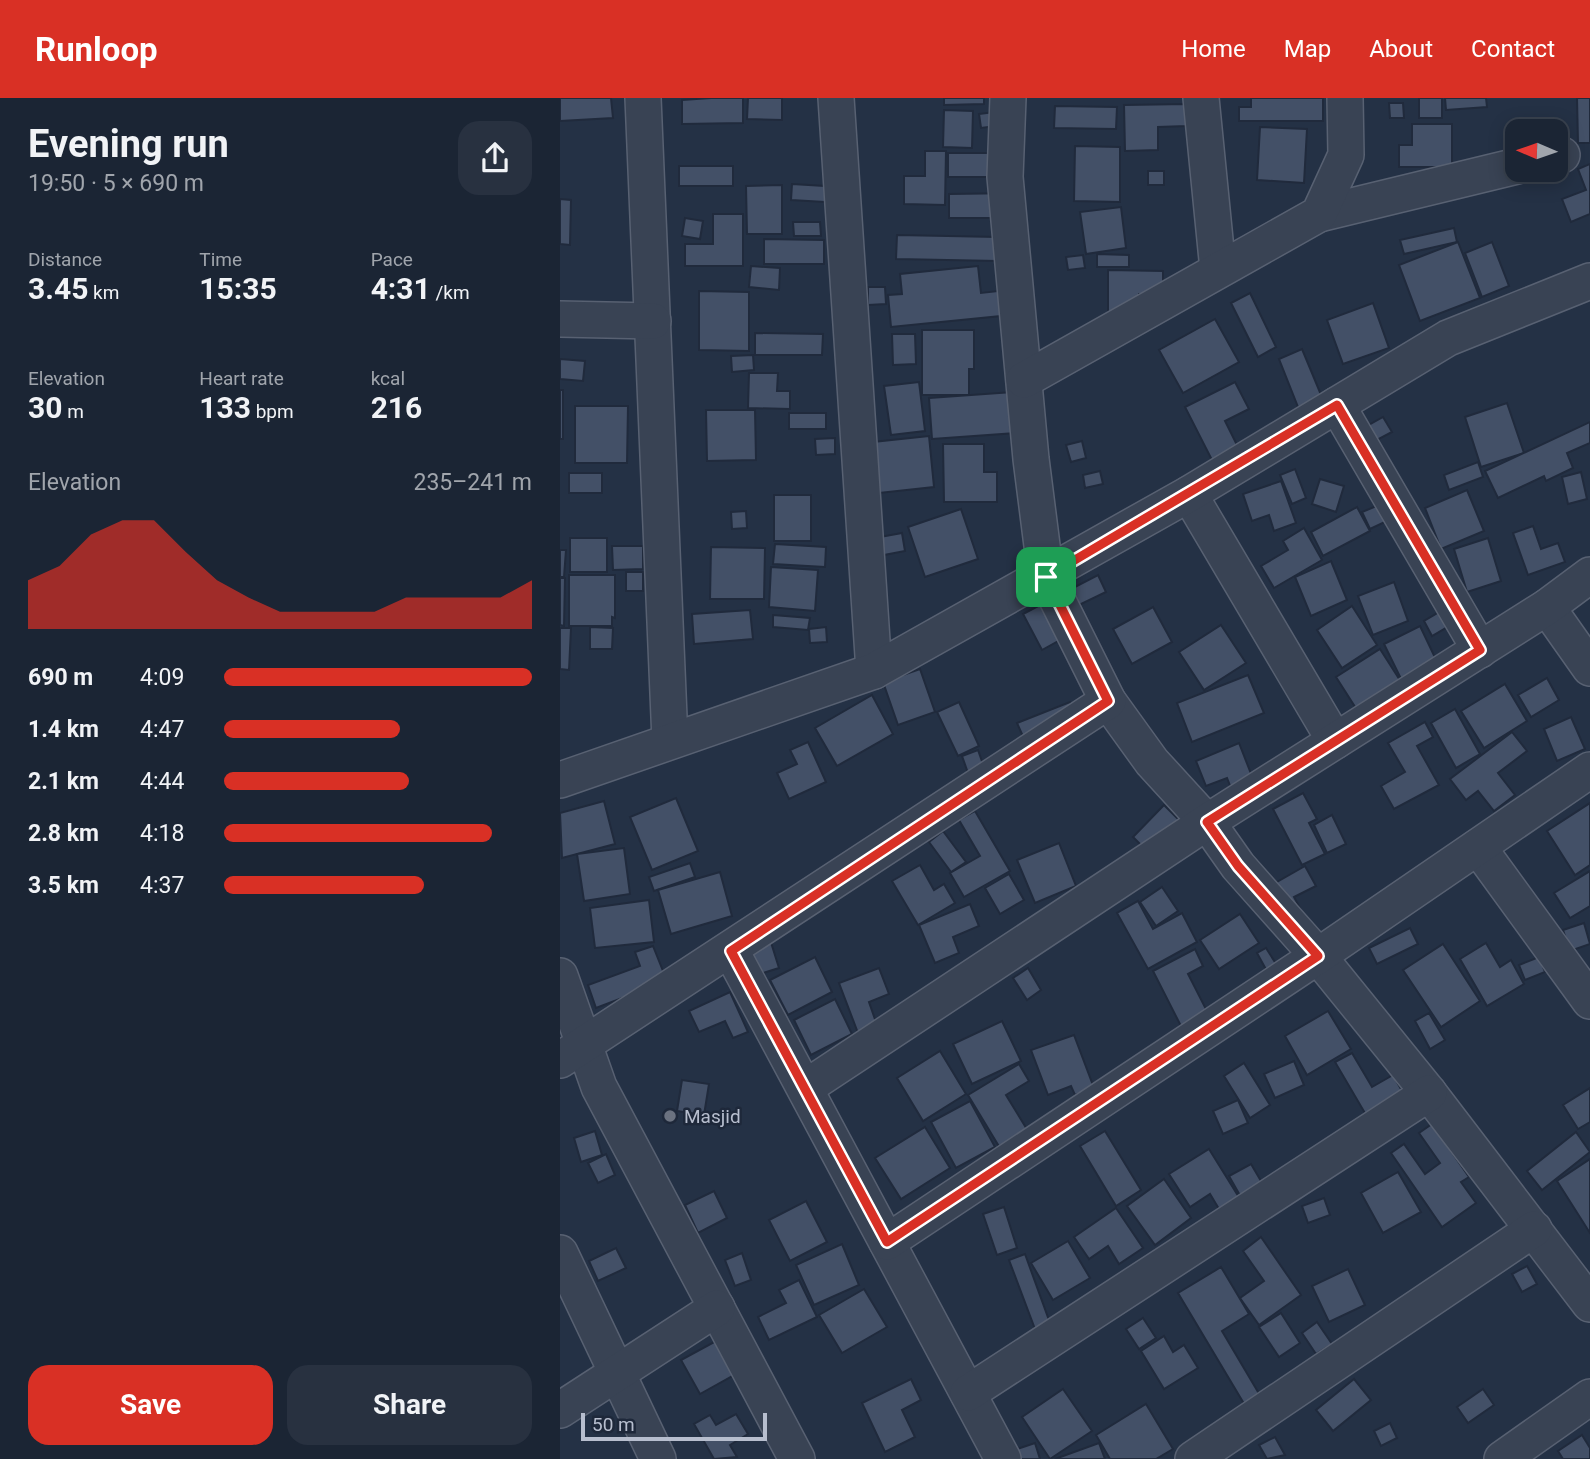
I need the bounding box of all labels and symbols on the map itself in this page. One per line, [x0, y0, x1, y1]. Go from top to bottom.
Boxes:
north arrow [1505, 119, 1568, 182]
pin [1016, 547, 1076, 607]
place label: Masjid [684, 1105, 741, 1128]
marker: Masjid [662, 1108, 678, 1124]
scale bar [581, 1410, 766, 1442]

